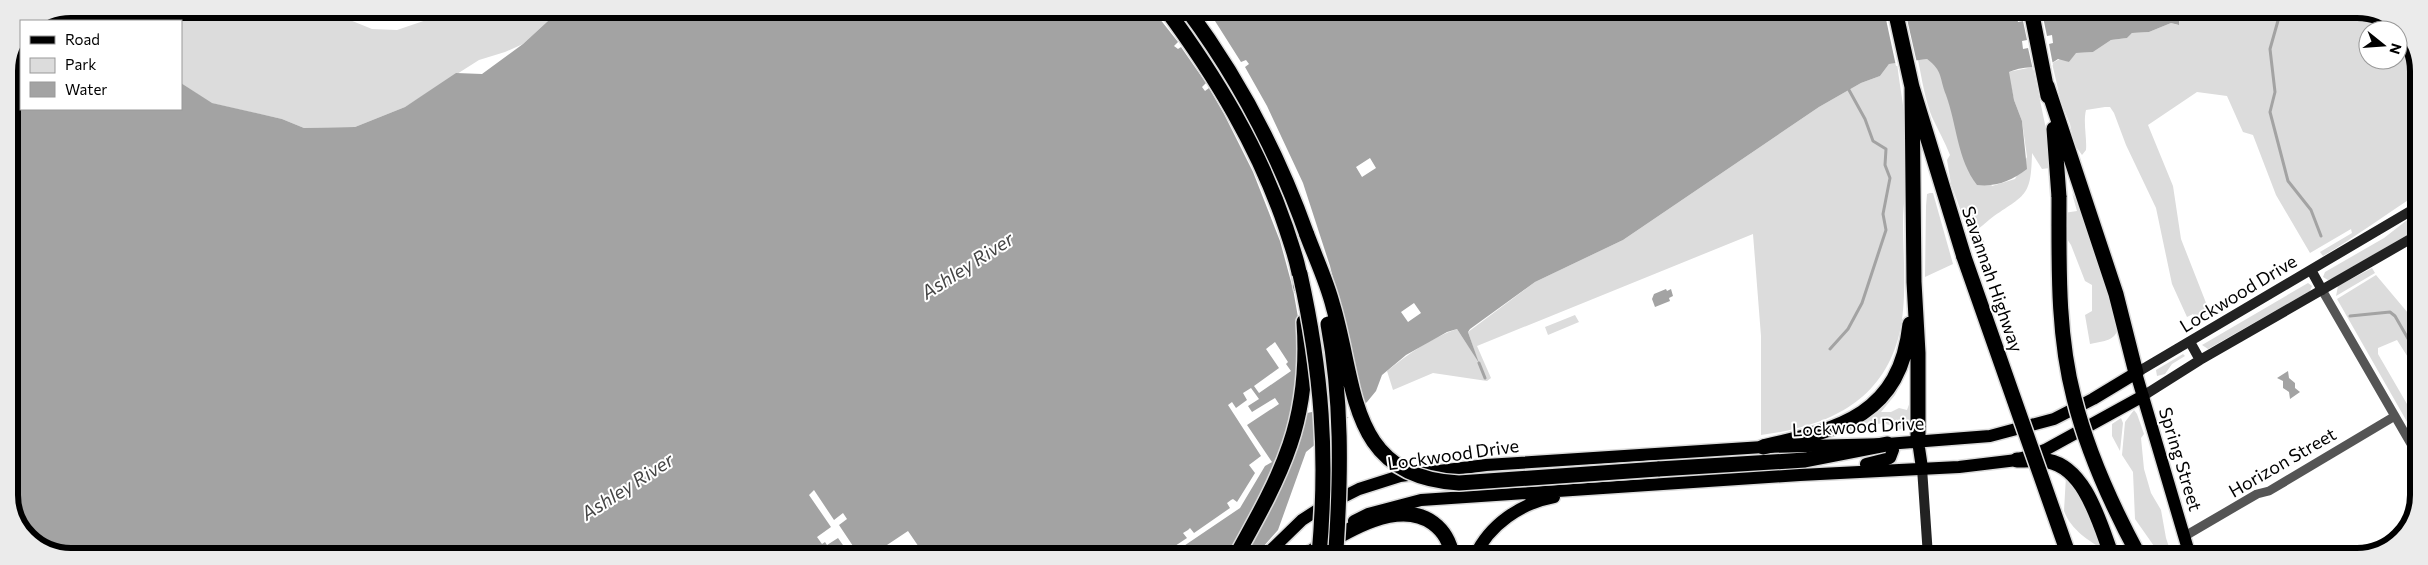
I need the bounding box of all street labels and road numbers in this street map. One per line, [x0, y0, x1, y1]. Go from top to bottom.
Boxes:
street label: Savannah Highway [1958, 203, 2028, 355]
street label: Lockwood Drive [2175, 249, 2301, 337]
street label: Spring Street [2155, 404, 2207, 514]
street label: Lockwood Drive [1791, 412, 1925, 440]
street label: Horizon Street [2224, 422, 2340, 502]
street label: Lockwood Drive [1386, 434, 1520, 474]

